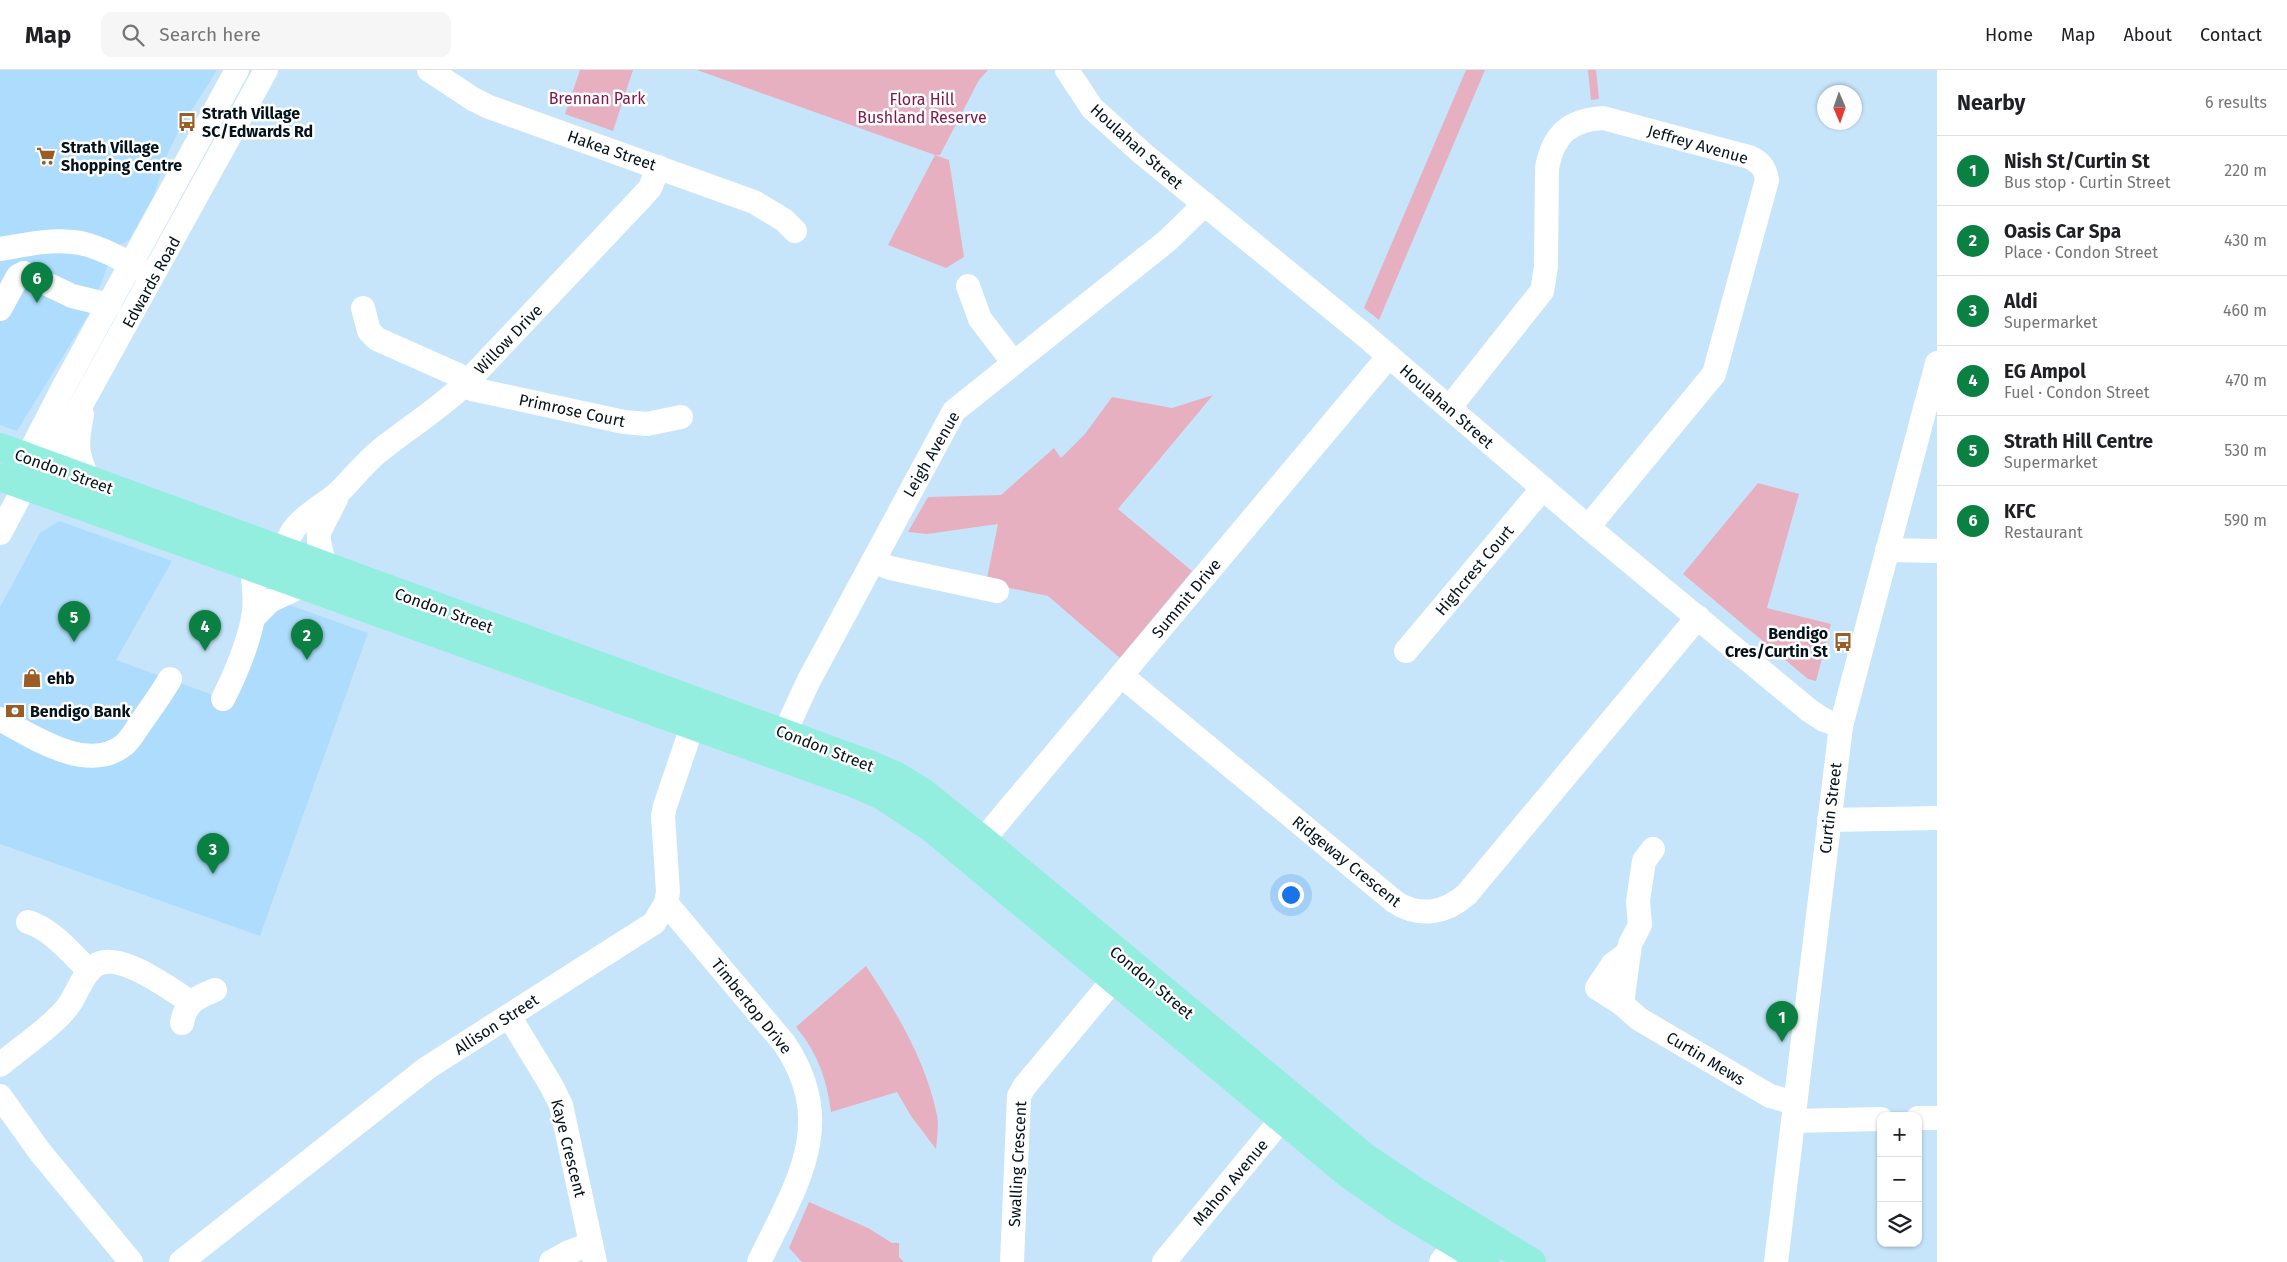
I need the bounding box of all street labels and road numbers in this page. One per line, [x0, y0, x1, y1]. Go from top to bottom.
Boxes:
street label: Houlahan Street [1086, 100, 1187, 193]
street label: Jeffrey Avenue [1645, 121, 1750, 168]
street label: Hakea Street [565, 126, 659, 175]
street label: Edwards Road [118, 233, 184, 331]
street label: Willow Drive [470, 301, 546, 378]
street label: Houlahan Street [1396, 361, 1498, 452]
street label: Primrose Court [517, 390, 627, 431]
street label: Leigh Avenue [899, 408, 964, 501]
street label: Condon Street [12, 445, 116, 498]
street label: Highcrest Court [1431, 521, 1518, 619]
street label: Summit Drive [1148, 555, 1225, 642]
street label: Condon Street [392, 584, 496, 637]
street label: Condon Street [773, 721, 877, 776]
street label: Curtin Street [1815, 761, 1846, 855]
street label: Ridgeway Crescent [1289, 812, 1405, 911]
street label: Condon Street [1106, 942, 1198, 1023]
street label: Timbertop Drive [707, 955, 796, 1058]
street label: Allison Street [450, 990, 542, 1059]
street label: Curtin Mews [1663, 1028, 1748, 1089]
street label: Kaye Crescent [547, 1097, 590, 1199]
street label: Swalling Crescent [1005, 1100, 1030, 1228]
street label: Mahon Avenue [1189, 1135, 1272, 1229]

